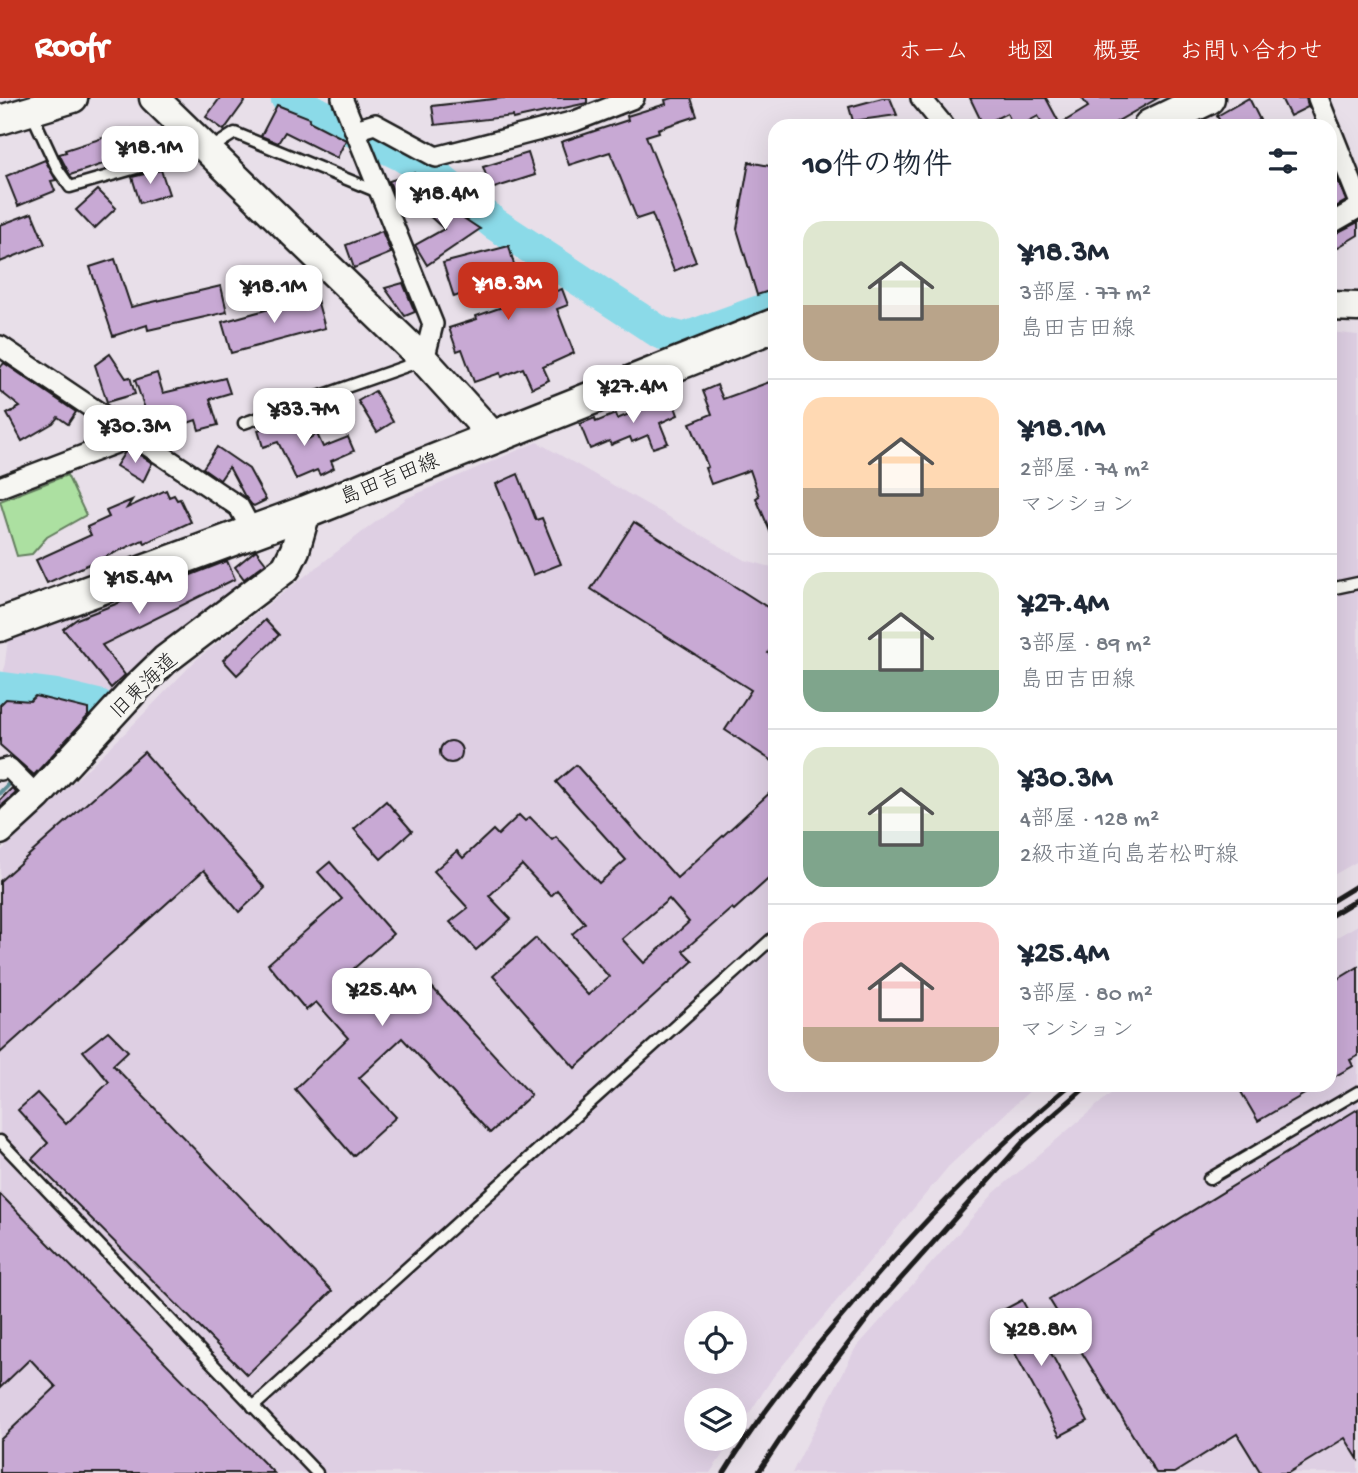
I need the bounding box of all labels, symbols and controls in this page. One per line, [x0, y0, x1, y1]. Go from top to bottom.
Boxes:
text: Roofr [35, 30, 108, 68]
text: ホーム [898, 39, 969, 68]
text: 地図 [1007, 39, 1055, 68]
text: 概要 [1093, 39, 1141, 68]
text: お問い合わせ [1179, 39, 1323, 68]
pin: ¥18.1M [93, 126, 207, 186]
text: ¥18.1M [117, 135, 183, 162]
icon: filters [1264, 142, 1302, 180]
text: 10件の物件 [803, 150, 952, 185]
pin: ¥18.4M [388, 172, 502, 232]
text: ¥18.4M [412, 181, 478, 208]
text: ¥18.3M [1020, 237, 1108, 272]
icon: home [859, 249, 943, 333]
pin: ¥18.3M [451, 262, 565, 322]
pin: ¥18.1M [217, 266, 331, 325]
text: ¥18.3M [474, 271, 542, 298]
text: ¥18.1M [241, 274, 307, 301]
text: 3部屋 · 77 m² [1020, 281, 1151, 308]
text: 島田吉田線 [1020, 317, 1135, 344]
pin: ¥27.4M [576, 366, 690, 425]
text: ¥27.4M [599, 374, 667, 401]
pin: ¥33.7M [247, 388, 361, 448]
text: ¥33.7M [269, 397, 339, 424]
pin: ¥30.3M [78, 406, 192, 465]
text: ¥18.1M [1020, 413, 1105, 448]
text: ¥30.3M [100, 414, 170, 441]
icon: home [859, 425, 943, 509]
street label: 島田吉田線 [336, 448, 444, 513]
text: 2部屋 · 74 m² [1020, 457, 1149, 484]
text: マンション [1020, 493, 1134, 520]
pin: ¥15.4M [82, 556, 196, 616]
text: ¥15.4M [106, 565, 172, 592]
text: ¥27.4M [1020, 588, 1109, 623]
icon: home [859, 600, 943, 684]
text: 3部屋 · 89 m² [1020, 632, 1151, 659]
street label: 旧東海道 [105, 648, 184, 726]
text: 島田吉田線 [1020, 668, 1135, 695]
text: ¥30.3M [1020, 763, 1112, 798]
icon: home [859, 775, 943, 859]
text: 4部屋 · 128 m² [1020, 807, 1159, 834]
text: 2級市道向島若松町線 [1020, 843, 1238, 870]
text: ¥25.4M [1020, 938, 1109, 973]
icon: home [859, 950, 943, 1034]
pin: ¥25.4M [325, 968, 439, 1028]
text: ¥25.4M [348, 977, 416, 1004]
text: 3部屋 · 80 m² [1020, 982, 1153, 1009]
text: マンション [1020, 1018, 1134, 1045]
pin: ¥28.8M [984, 1308, 1098, 1368]
map controls [684, 1311, 747, 1451]
button: locate [684, 1311, 747, 1374]
text: ¥28.8M [1006, 1317, 1076, 1344]
button: layers [684, 1388, 747, 1451]

